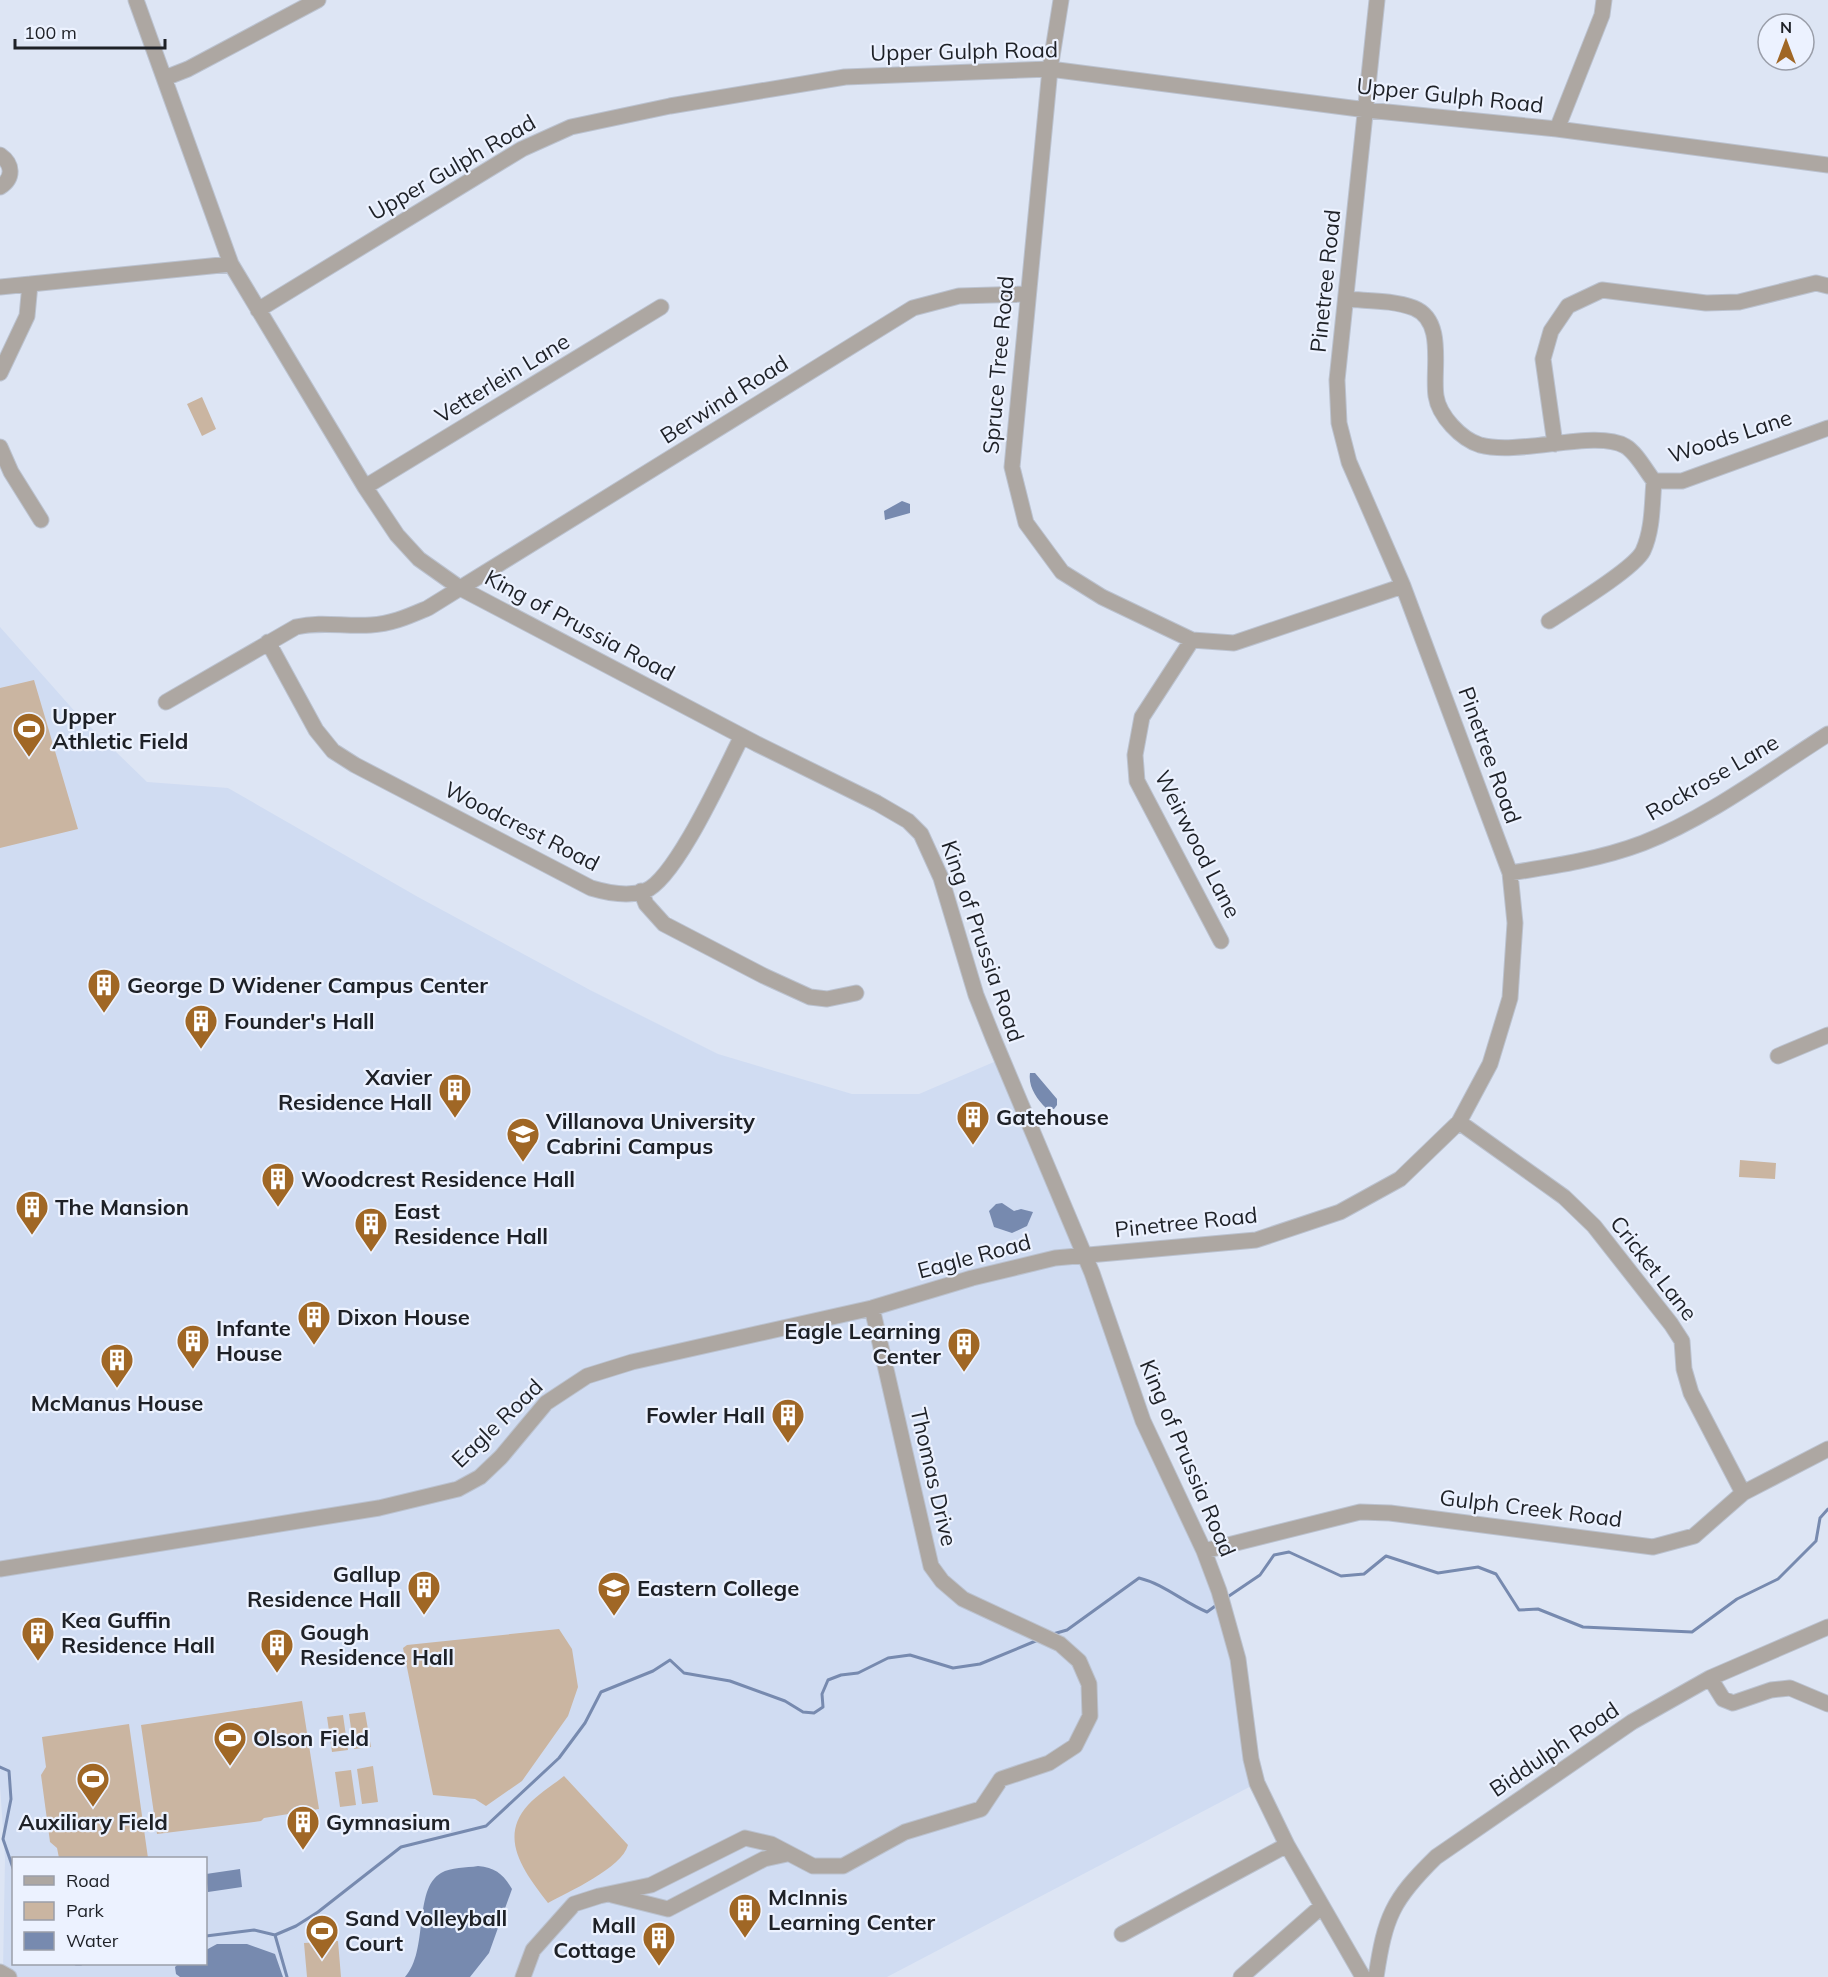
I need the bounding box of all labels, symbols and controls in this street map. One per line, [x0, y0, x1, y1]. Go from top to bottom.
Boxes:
scale bar [15, 12, 165, 50]
north arrow [1756, 12, 1816, 72]
text: N [1780, 17, 1792, 37]
text: 100 m [24, 21, 77, 44]
street label: Upper Gulph Road [870, 35, 1058, 67]
street label: Upper Gulph Road [1355, 71, 1545, 119]
street label: Upper Gulph Road [364, 108, 540, 226]
street label: Pinetree Road [1304, 208, 1346, 354]
street label: Spruce Tree Road [976, 275, 1020, 455]
street label: Vetterlein Lane [430, 327, 574, 429]
street label: Berwind Road [655, 349, 793, 449]
street label: Woods Lane [1665, 403, 1795, 469]
street label: King of Prussia Road [480, 563, 680, 687]
street label: Pinetree Road [1452, 683, 1528, 827]
place label: Upper Athletic Field [52, 702, 189, 755]
sports icon: Upper Athletic Field [11, 711, 47, 758]
street label: Rockrose Lane [1641, 728, 1783, 826]
street label: Weirwood Lane [1149, 765, 1247, 923]
street label: Woodcrest Road [440, 775, 604, 877]
street label: King of Prussia Road [935, 836, 1031, 1046]
building icon: George D Widener Campus Center [86, 967, 122, 1014]
place label: George D Widener Campus Center [127, 971, 488, 999]
building icon: Founder's Hall [183, 1003, 219, 1050]
place label: Founder's Hall [224, 1007, 374, 1035]
place label: Xavier Residence Hall [278, 1063, 432, 1116]
building icon: Xavier Residence Hall [437, 1072, 473, 1119]
building icon: Gatehouse [955, 1099, 991, 1146]
place label: Gatehouse [996, 1103, 1109, 1131]
place label: Villanova University Cabrini Campus [545, 1107, 755, 1160]
school or university icon: Villanova University Cabrini Campus [505, 1116, 541, 1163]
building icon: Woodcrest Residence Hall [260, 1161, 296, 1208]
place label: Woodcrest Residence Hall [301, 1165, 575, 1193]
building icon: The Mansion [14, 1189, 50, 1236]
place label: The Mansion [55, 1193, 189, 1221]
place label: East Residence Hall [394, 1197, 548, 1250]
street label: Pinetree Road [1113, 1201, 1259, 1243]
building icon: East Residence Hall [353, 1206, 389, 1253]
street label: Cricket Lane [1604, 1210, 1704, 1326]
street label: Eagle Road [914, 1227, 1034, 1285]
building icon: Dixon House [296, 1299, 332, 1346]
place label: Dixon House [337, 1303, 470, 1331]
place label: Infante House [216, 1314, 291, 1367]
place label: Eagle Learning Center [784, 1317, 941, 1370]
building icon: Infante House [175, 1323, 211, 1370]
building icon: Eagle Learning Center [946, 1326, 982, 1373]
building icon: McManus House [99, 1342, 135, 1389]
street label: King of Prussia Road [1134, 1355, 1242, 1561]
street label: Eagle Road [446, 1373, 548, 1473]
place label: McManus House [31, 1389, 203, 1417]
building icon: Fowler Hall [770, 1397, 806, 1444]
place label: Fowler Hall [646, 1401, 765, 1429]
street label: Thomas Drive [904, 1405, 964, 1549]
street label: Gulph Creek Road [1438, 1483, 1624, 1533]
place label: Gallup Residence Hall [247, 1560, 401, 1613]
building icon: Gallup Residence Hall [406, 1569, 442, 1616]
school or university icon: Eastern College [596, 1570, 632, 1617]
place label: Eastern College [637, 1574, 799, 1602]
place label: Kea Guffin Residence Hall [61, 1606, 215, 1659]
building icon: Kea Guffin Residence Hall [20, 1615, 56, 1662]
place label: Gough Residence Hall [300, 1618, 454, 1671]
building icon: Gough Residence Hall [259, 1627, 295, 1674]
street label: Biddulph Road [1484, 1695, 1624, 1803]
sports icon: Olson Field [212, 1720, 248, 1767]
place label: Olson Field [253, 1724, 369, 1752]
sports icon: Auxiliary Field [75, 1761, 111, 1808]
building icon: Gymnasium [285, 1804, 321, 1851]
place label: Auxiliary Field [18, 1808, 168, 1836]
place label: Gymnasium [326, 1808, 451, 1836]
legend [12, 1857, 207, 1965]
text: Road [66, 1869, 110, 1892]
place label: McInnis Learning Center [768, 1883, 935, 1936]
building icon: McInnis Learning Center [727, 1892, 763, 1939]
text: Park [66, 1899, 105, 1922]
place label: Sand Volleyball Court [345, 1904, 507, 1957]
place label: Mall Cottage [553, 1911, 636, 1964]
sports icon: Sand Volleyball Court [304, 1913, 340, 1960]
building icon: Mall Cottage [641, 1920, 677, 1967]
text: Water [66, 1929, 119, 1952]

